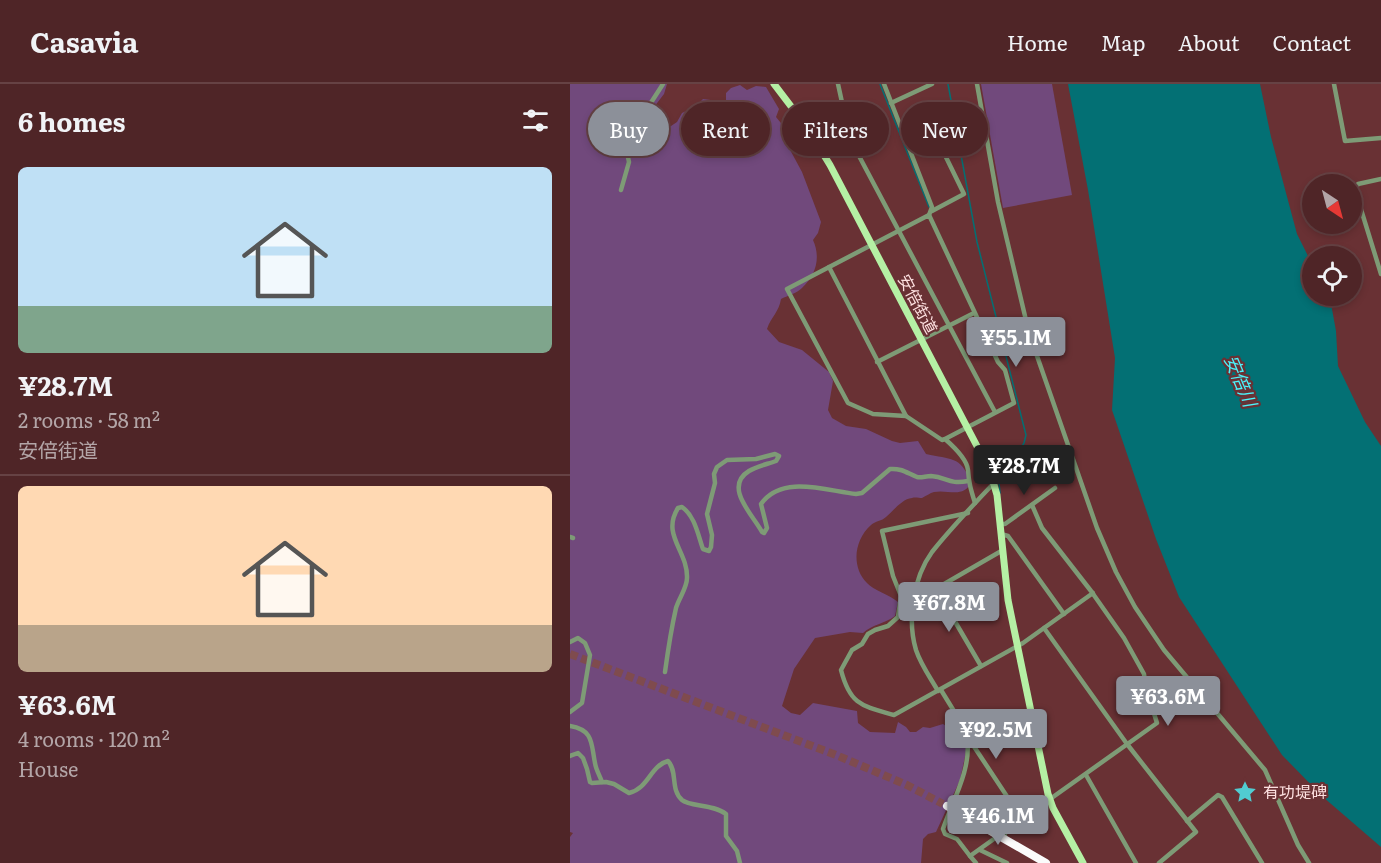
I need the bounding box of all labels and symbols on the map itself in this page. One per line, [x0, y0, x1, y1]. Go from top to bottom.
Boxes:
north arrow [1302, 174, 1362, 234]
street label: 安倍街道 [893, 270, 945, 337]
pin: ¥55.1M [967, 317, 1065, 368]
water label: 安倍川 [1218, 350, 1265, 412]
pin: ¥28.7M [975, 445, 1073, 496]
pin: ¥67.8M [900, 582, 998, 633]
pin: ¥63.6M [1119, 676, 1217, 727]
pin: ¥92.5M [947, 709, 1045, 760]
place icon: 有功堤碑 [1232, 779, 1258, 805]
place label: 有功堤碑 [1263, 779, 1327, 803]
pin: ¥46.1M [949, 795, 1047, 846]

